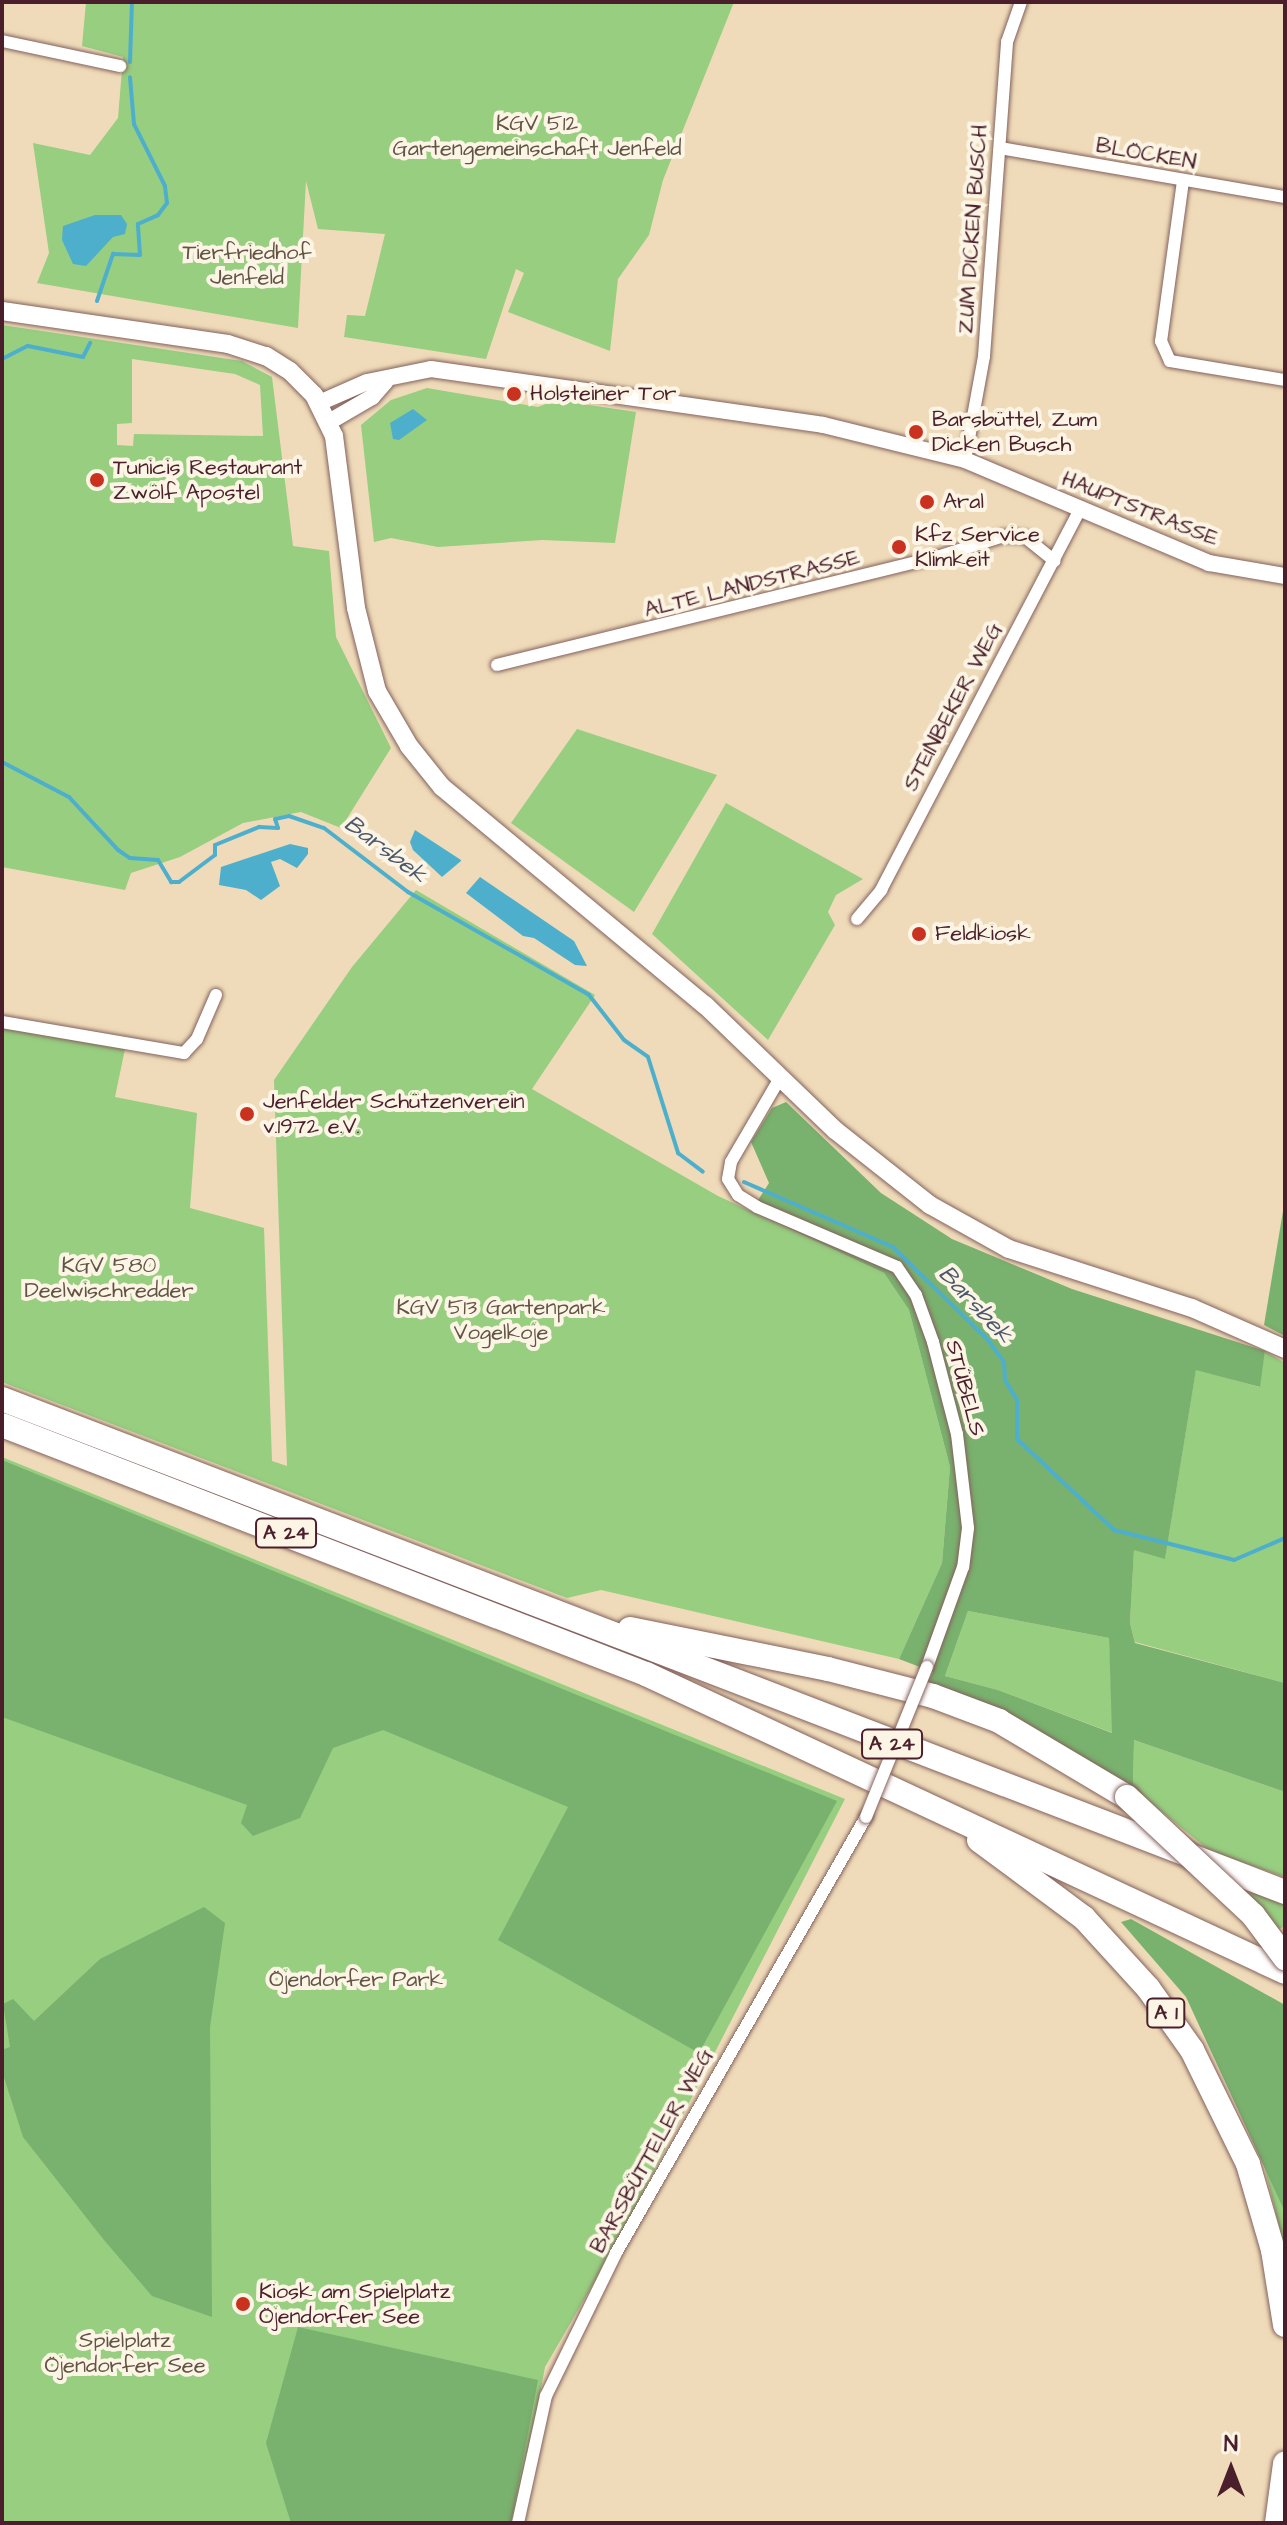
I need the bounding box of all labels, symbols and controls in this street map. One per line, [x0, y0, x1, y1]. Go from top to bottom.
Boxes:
park label: KGV 512 Gartengemeinschaft Jenfeld [392, 110, 682, 162]
street label: ZUM DICKEN BUSCH [953, 123, 993, 335]
street label: BLÖCKEN [1094, 132, 1198, 176]
park label: Tierfriedhof Jenfeld [182, 239, 312, 290]
place label: Holsteiner Tor [530, 381, 676, 407]
marker: Holsteiner Tor [505, 385, 523, 403]
place label: Barsbüttel, Zum Dicken Busch [932, 406, 1097, 458]
marker: Barsbüttel, Zum Dicken Busch [907, 423, 925, 441]
place label: Tunicis Restaurant Zwölf Apostel [113, 454, 302, 506]
street label: HAUPTSTRASSE [1058, 466, 1222, 552]
marker: Tunicis Restaurant Zwölf Apostel [88, 471, 106, 489]
place label: Aral [943, 489, 984, 515]
marker: Aral [918, 493, 936, 511]
place label: Kfz Service Klimkeit [915, 521, 1040, 572]
marker: Kfz Service Klimkeit [890, 538, 908, 556]
street label: ALTE LANDSTRASSE [642, 544, 862, 624]
street label: STEINBEKER WEG [898, 619, 1008, 795]
water label: Barsbek [338, 810, 432, 890]
place label: Feldkiosk [935, 921, 1031, 947]
marker: Feldkiosk [910, 925, 928, 943]
place label: Jenfelder Schützenverein v.1972 e.V. [263, 1088, 525, 1140]
marker: Jenfelder Schützenverein v.1972 e.V. [238, 1105, 256, 1123]
park label: KGV 580 Deelwischredder [24, 1252, 194, 1304]
water label: Barsbek [932, 1260, 1018, 1350]
park label: KGV 513 Gartenpark Vogelkoje [396, 1294, 606, 1346]
street label: STÜBELS [940, 1337, 990, 1439]
road number: A 24 [254, 1517, 318, 1549]
road number: A 24 [860, 1728, 924, 1760]
park label: Öjendorfer Park [269, 1967, 443, 1993]
road number: A 1 [1146, 1997, 1186, 2029]
street label: BARSBÜTTELER WEG [585, 2044, 719, 2258]
place label: Kiosk am Spielplatz Öjendorfer See [259, 2278, 450, 2330]
marker: Kiosk am Spielplatz Öjendorfer See [234, 2295, 252, 2313]
park label: Spielplatz Öjendorfer See [44, 2327, 206, 2378]
north arrow [1191, 2429, 1271, 2509]
text: N [1224, 2429, 1238, 2460]

